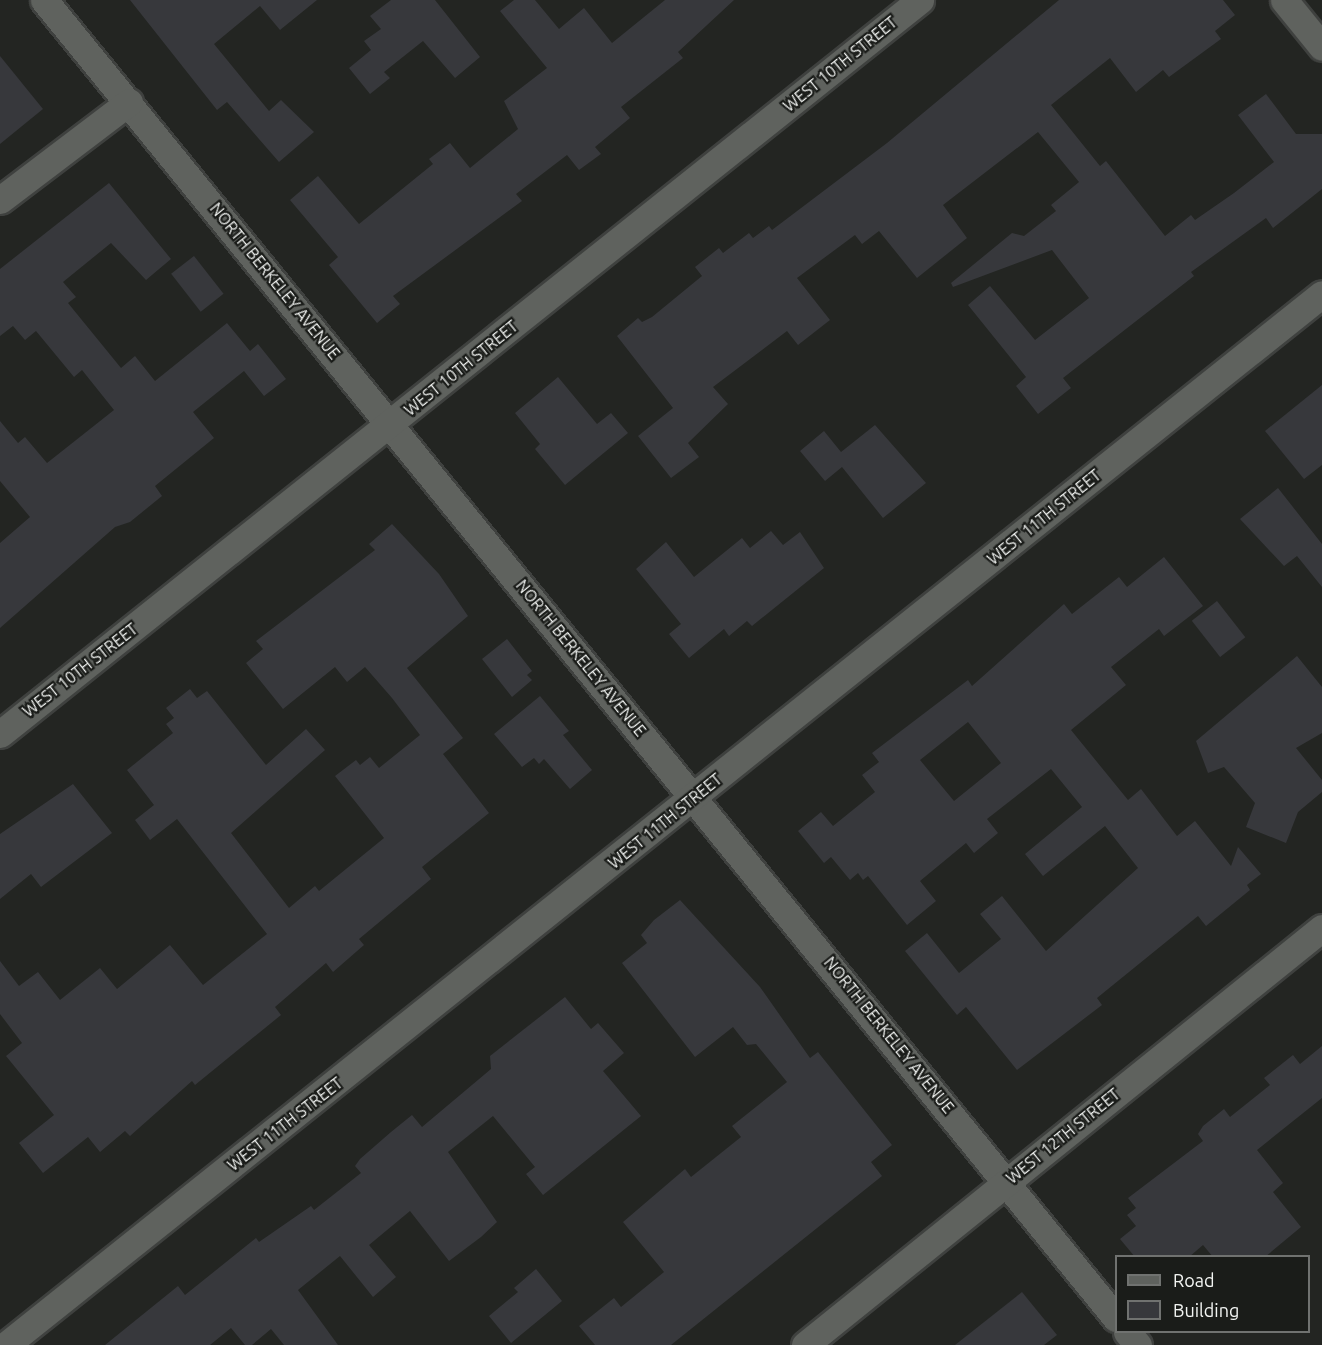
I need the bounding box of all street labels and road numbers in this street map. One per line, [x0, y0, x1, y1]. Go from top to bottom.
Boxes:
street label: WEST 10TH STREET [779, 12, 901, 116]
street label: NORTH BERKELEY AVENUE [206, 199, 344, 363]
street label: WEST 10TH STREET [400, 316, 522, 420]
street label: WEST 11TH STREET [983, 465, 1105, 569]
street label: NORTH BERKELEY AVENUE [512, 576, 650, 740]
street label: WEST 10TH STREET [19, 619, 141, 721]
street label: WEST 11TH STREET [604, 769, 726, 873]
street label: NORTH BERKELEY AVENUE [820, 953, 958, 1117]
street label: WEST 11TH STREET [224, 1073, 346, 1175]
street label: WEST 12TH STREET [1002, 1084, 1124, 1188]

